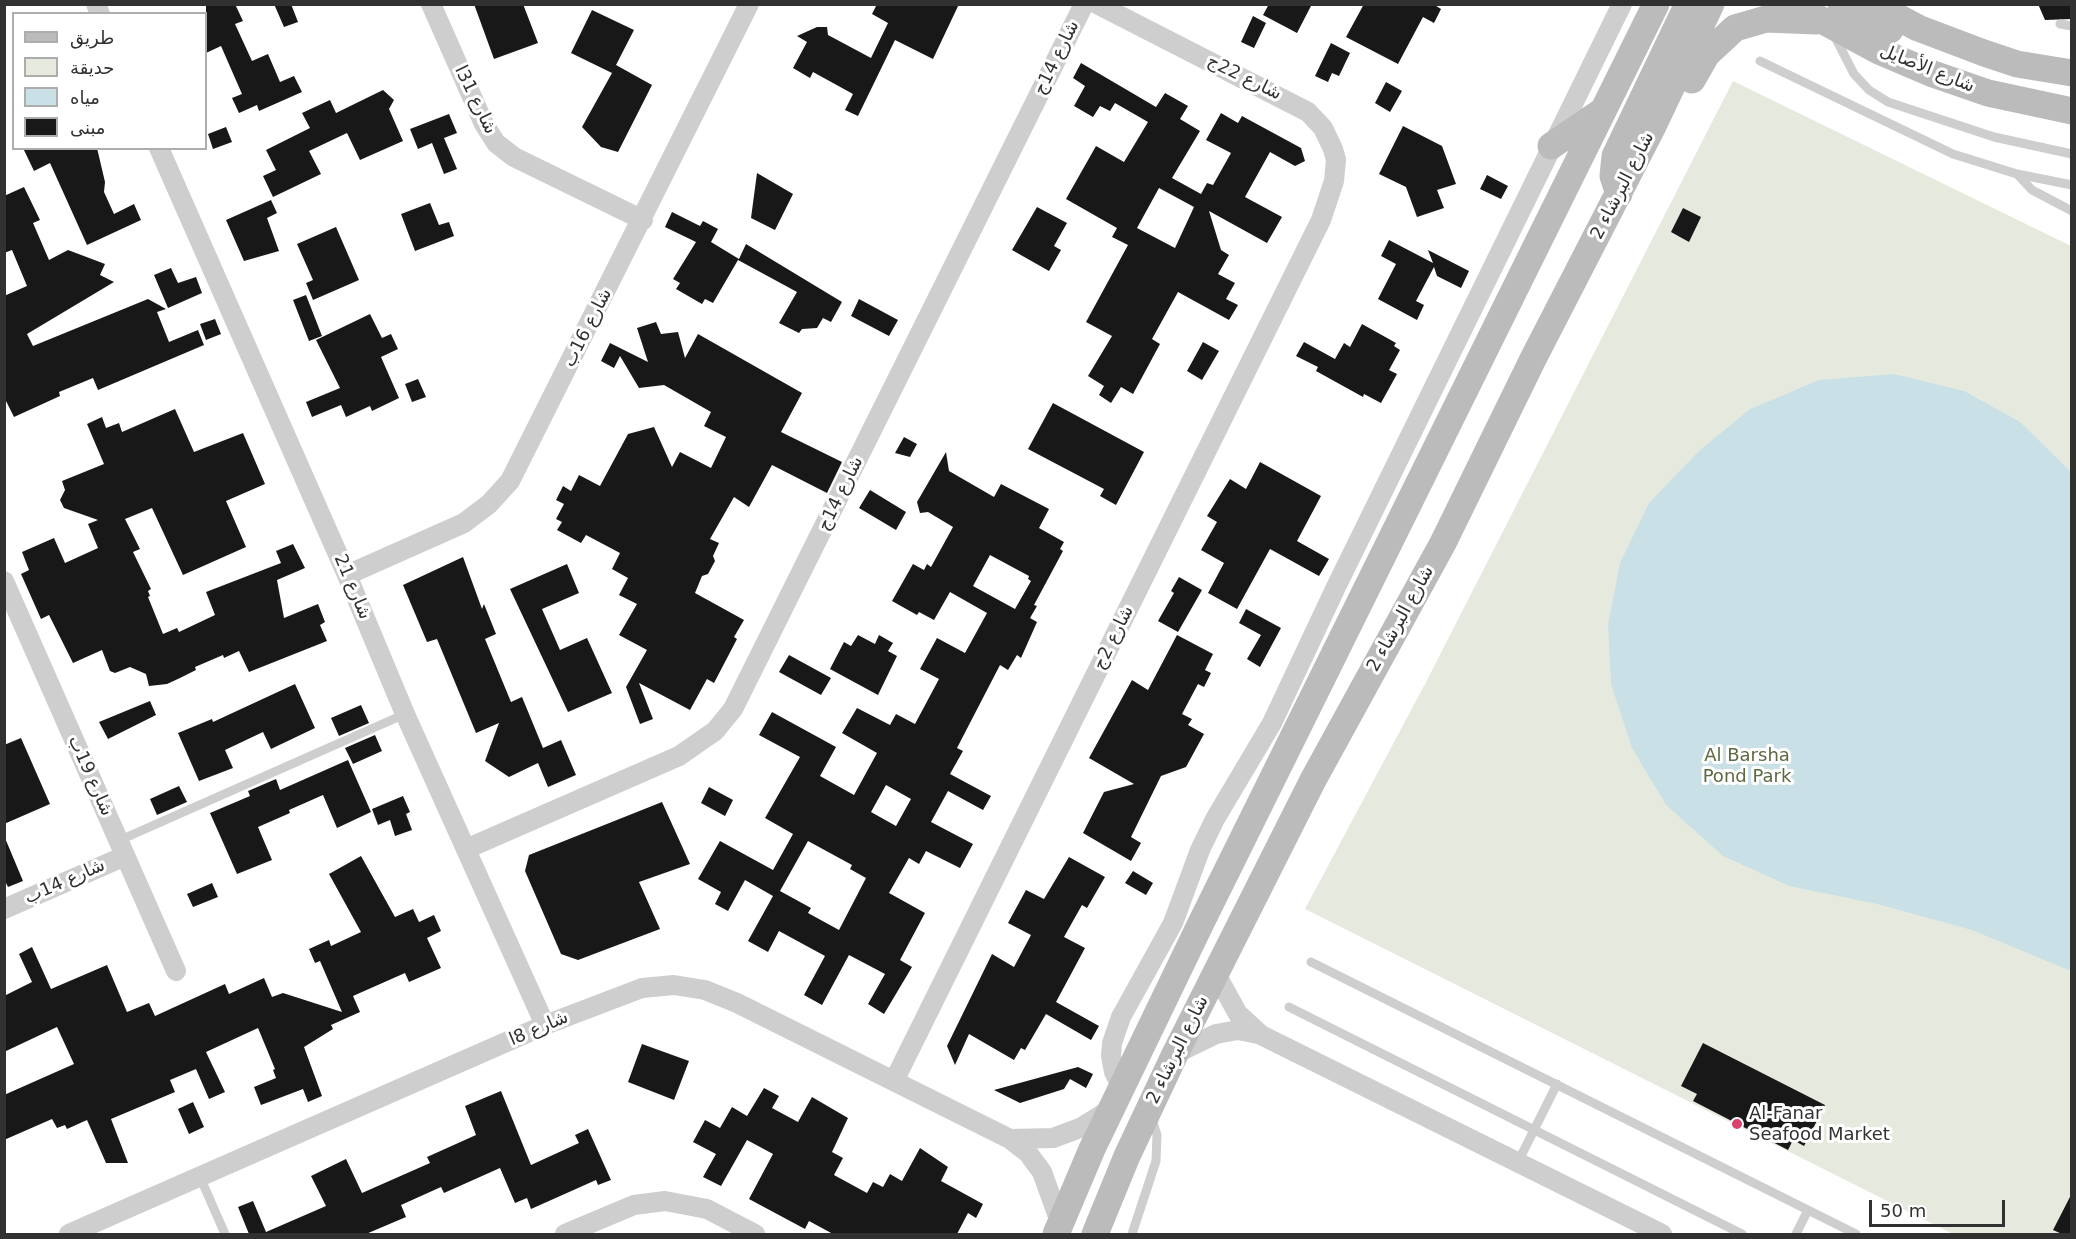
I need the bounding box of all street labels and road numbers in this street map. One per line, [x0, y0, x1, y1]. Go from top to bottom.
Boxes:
street label: شارع 14ج [1030, 17, 1084, 99]
street label: شارع الأصايل [1876, 40, 1978, 98]
street label: شارع 22ج [1203, 51, 1285, 105]
street label: شارع 31ا [449, 62, 501, 138]
street label: شارع البرشاء 2 [1587, 129, 1659, 243]
street label: شارع 16ب [559, 285, 617, 371]
street label: شارع 14ج [814, 453, 868, 535]
street label: شارع 21 [329, 551, 375, 623]
street label: شارع البرشاء 2 [1363, 562, 1439, 676]
street label: شارع 2ج [1089, 602, 1139, 674]
street label: شارع 19ب [63, 733, 117, 819]
street label: شارع 14ب [22, 855, 108, 909]
street label: شارع البرشاء 2 [1142, 992, 1214, 1108]
street label: شارع 8ا [506, 1007, 572, 1051]

